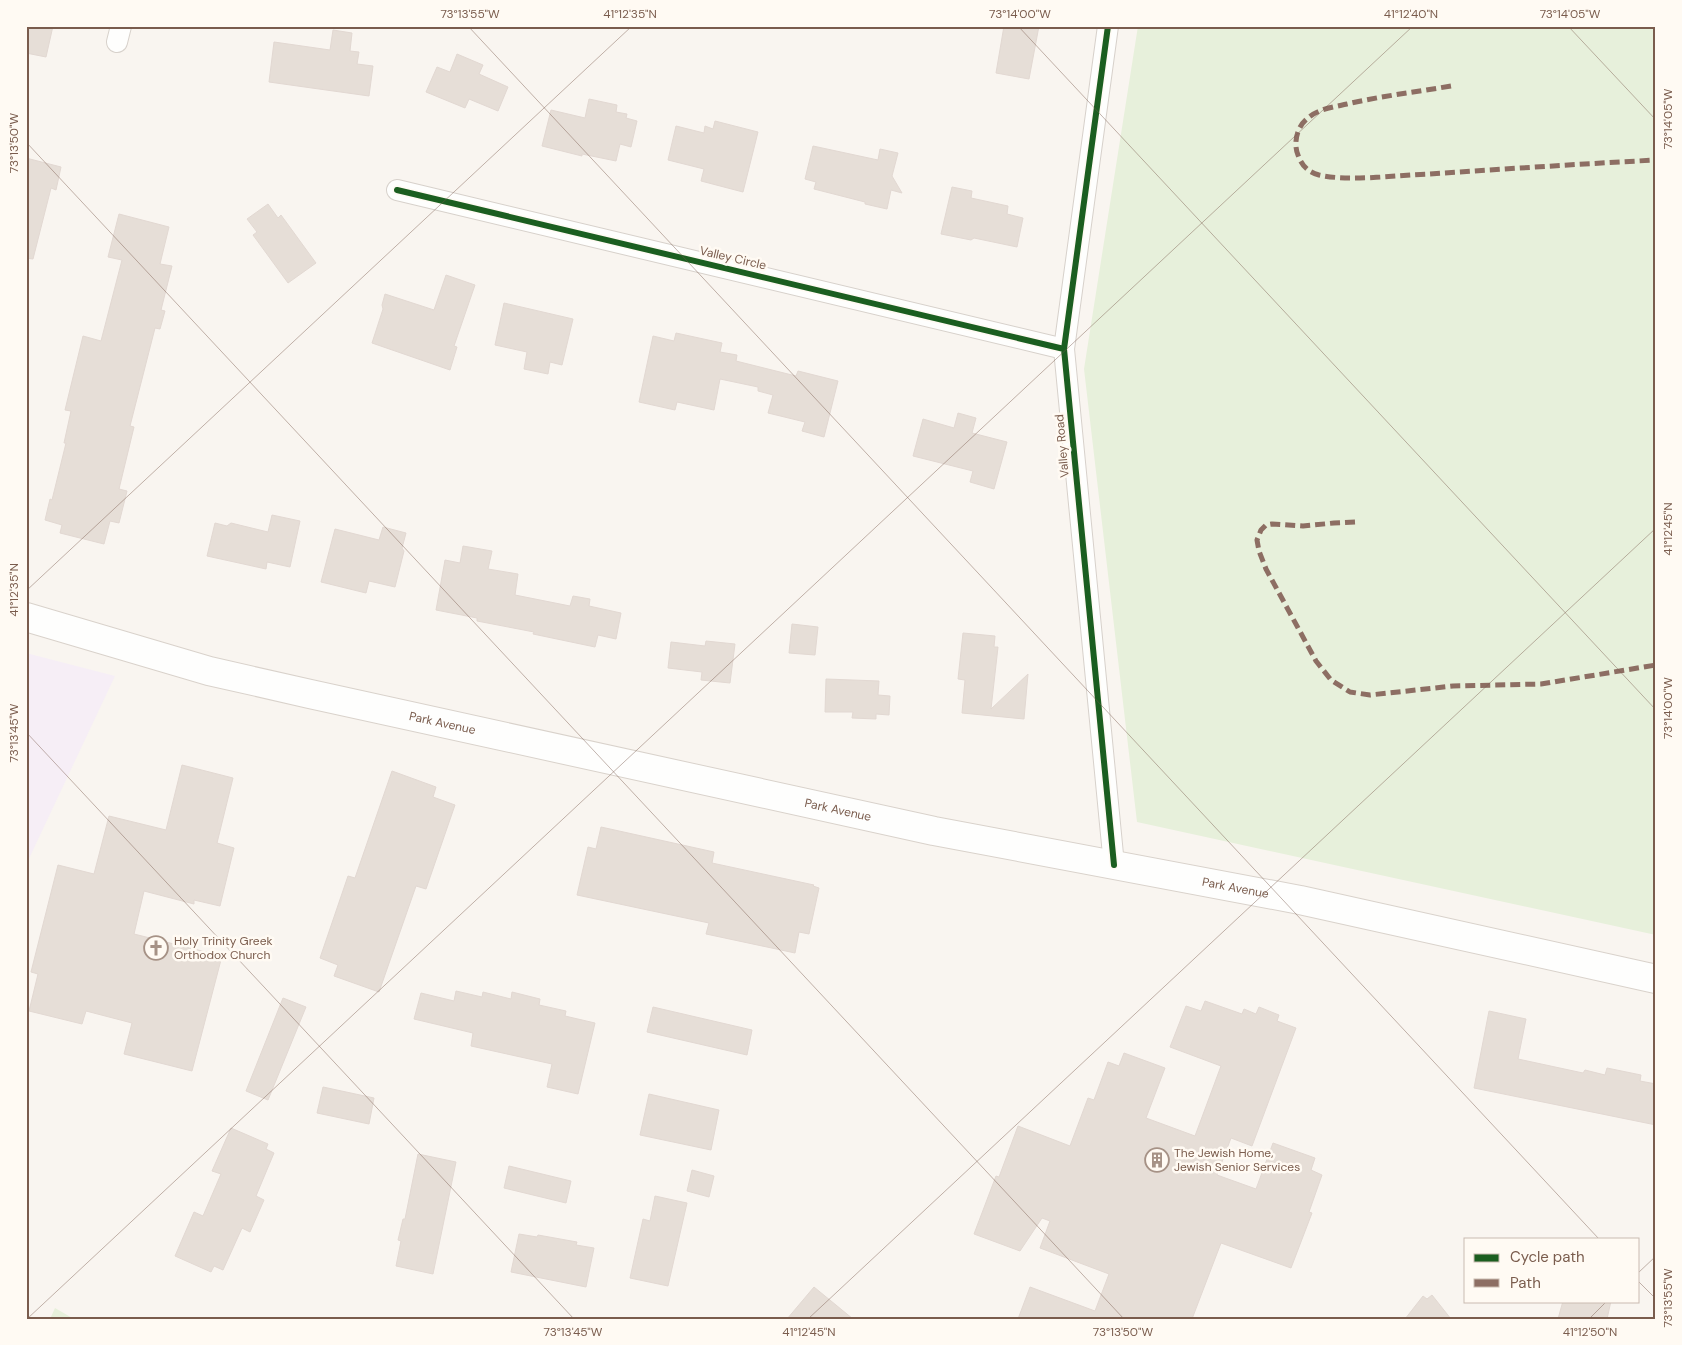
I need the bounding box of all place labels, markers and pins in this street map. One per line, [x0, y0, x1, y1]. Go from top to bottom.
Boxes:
place label: Holy Trinity Greek Orthodox Church [174, 933, 273, 963]
church icon: Holy Trinity Greek Orthodox Church [143, 935, 169, 961]
place label: The Jewish Home, Jewish Senior Services [1174, 1145, 1300, 1175]
building icon: The Jewish Home, Jewish Senior Services [1144, 1147, 1170, 1173]

